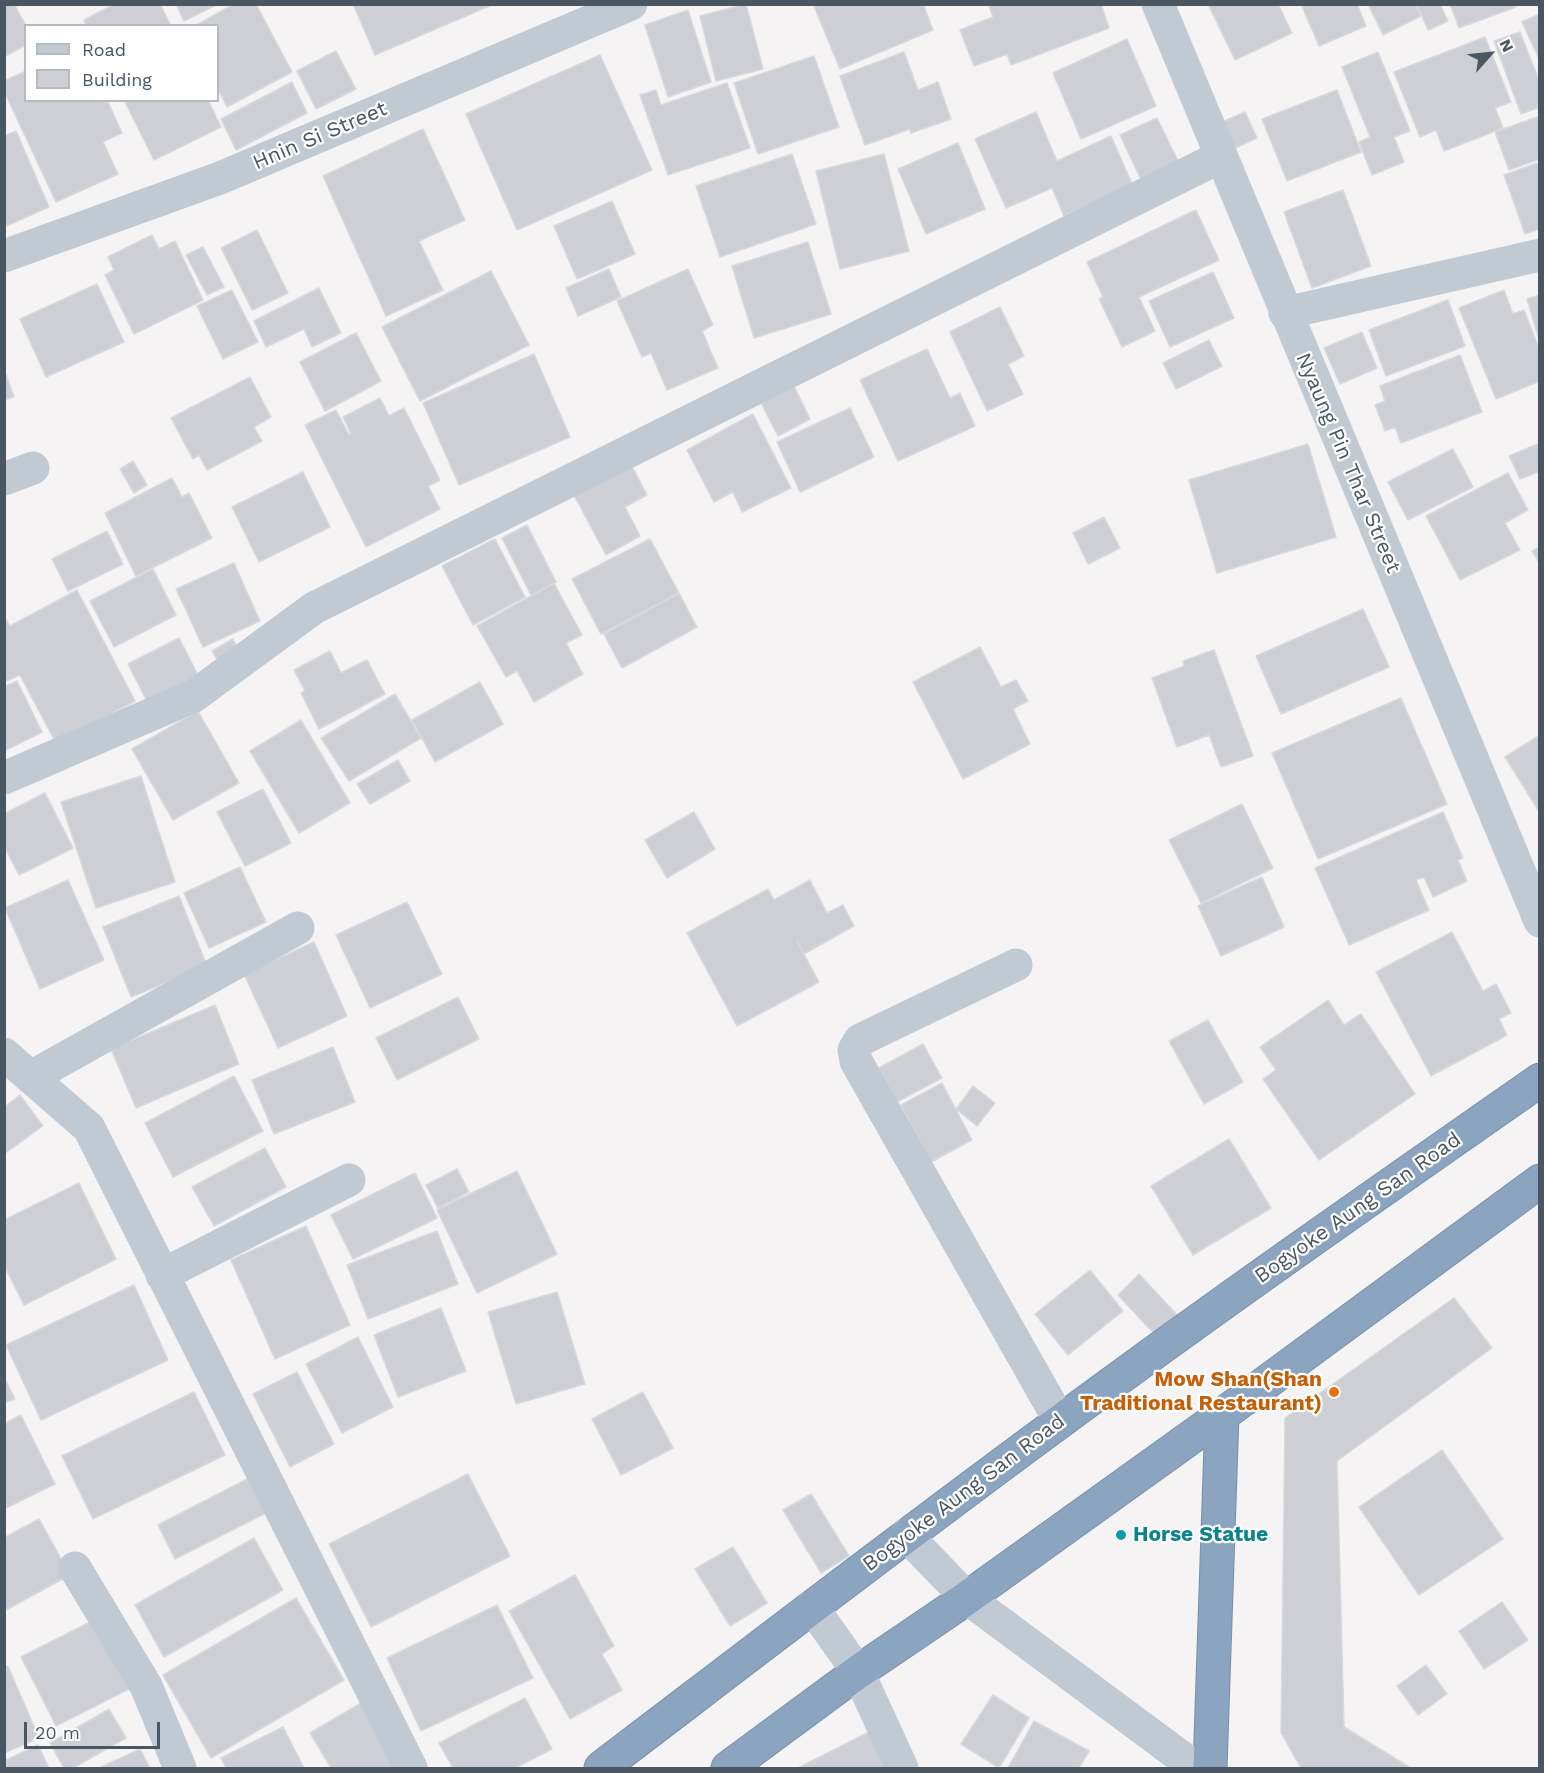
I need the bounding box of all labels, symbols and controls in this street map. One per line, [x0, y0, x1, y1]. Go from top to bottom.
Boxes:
legend [24, 24, 219, 102]
north arrow [1460, 24, 1520, 84]
text: N [1495, 36, 1518, 55]
text: Road [82, 39, 126, 60]
text: Building [82, 69, 152, 90]
street label: Hnin Si Street [249, 96, 391, 176]
street label: Nyaung Pin Thar Street [1290, 349, 1406, 577]
street label: Bogyoke Aung San Road [1250, 1127, 1466, 1289]
place label: Mow Shan(Shan Traditional Restaurant) [1080, 1367, 1322, 1417]
marker: Mow Shan(Shan Traditional Restaurant) [1327, 1385, 1341, 1399]
street label: Bogyoke Aung San Road [858, 1409, 1070, 1577]
place label: Horse Statue [1133, 1522, 1268, 1548]
marker: Horse Statue [1114, 1528, 1128, 1542]
scale bar [27, 1710, 164, 1748]
text: 20 m [35, 1722, 80, 1743]

